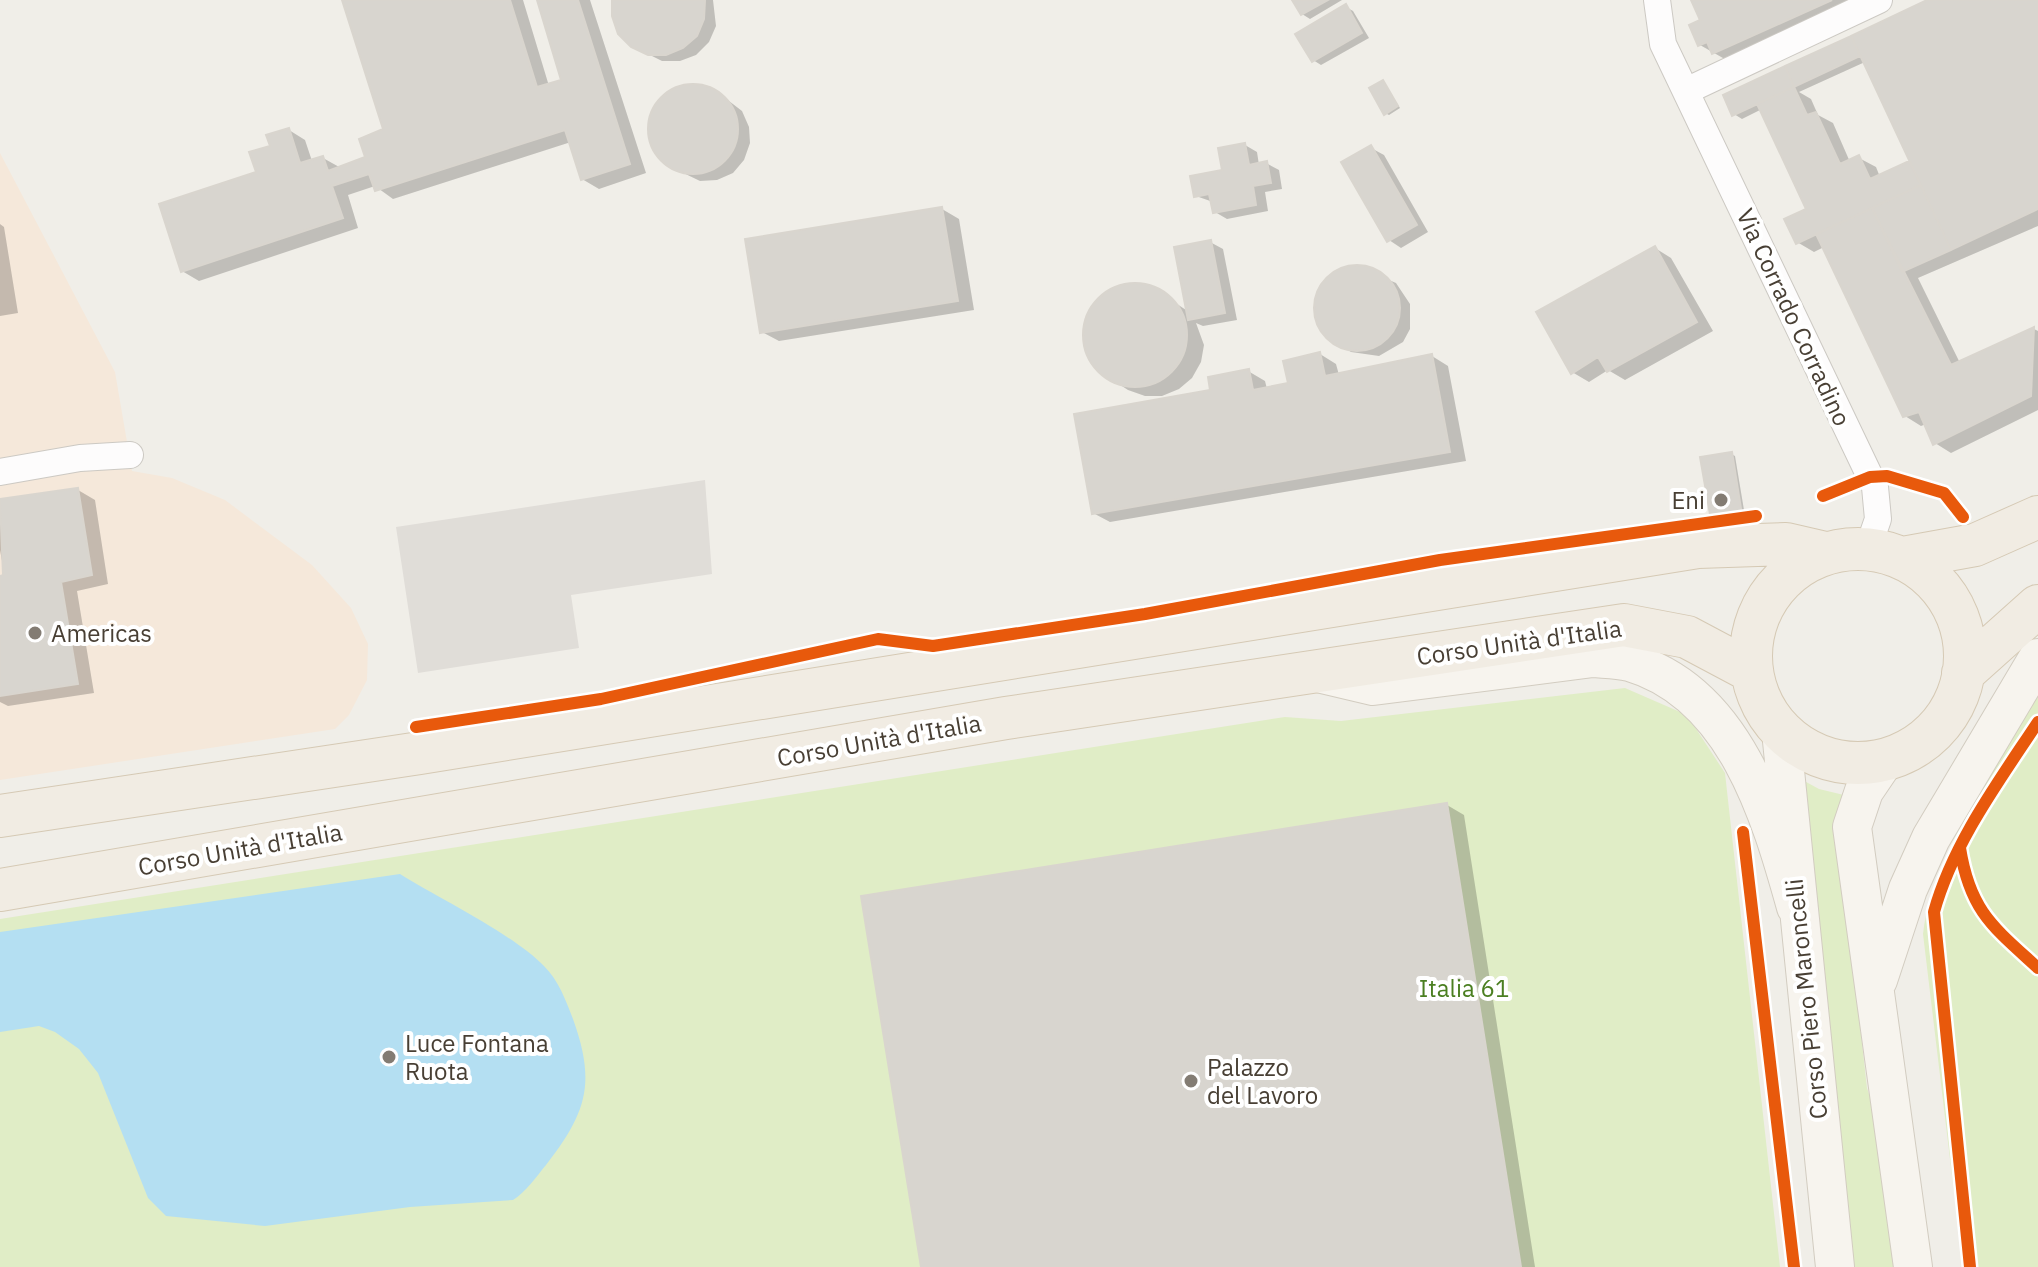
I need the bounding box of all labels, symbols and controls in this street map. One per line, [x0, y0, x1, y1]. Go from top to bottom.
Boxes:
street label: Via Corrado Corradino [1730, 203, 1858, 431]
place label: Eni [1671, 484, 1705, 516]
marker: Eni [1712, 491, 1730, 509]
street label: Corso Unità d'Italia [1414, 612, 1624, 672]
place label: Americas [51, 617, 152, 649]
marker: Americas [26, 624, 44, 642]
street label: Corso Unità d'Italia [774, 706, 984, 774]
street label: Corso Unità d'Italia [135, 815, 345, 883]
street label: Corso Piero Maroncelli [1777, 877, 1835, 1121]
park label: Italia 61 [1419, 972, 1509, 1004]
place label: Luce Fontana Ruota [405, 1027, 549, 1087]
marker: Luce Fontana Ruota [380, 1048, 398, 1066]
place label: Palazzo del Lavoro [1207, 1051, 1318, 1111]
marker: Palazzo del Lavoro [1182, 1072, 1200, 1090]

